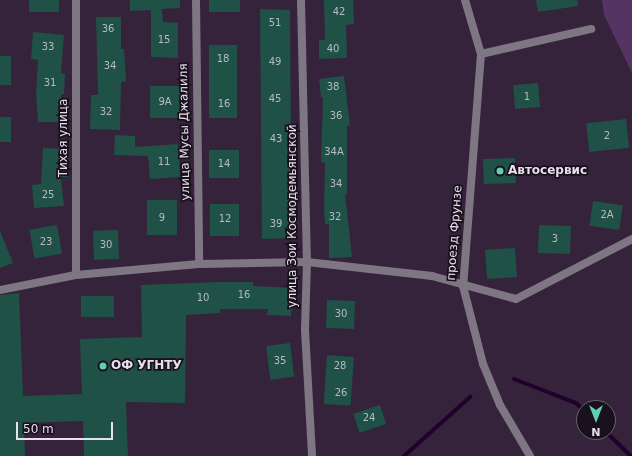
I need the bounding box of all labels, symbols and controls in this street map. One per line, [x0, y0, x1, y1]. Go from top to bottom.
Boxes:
house number: 42 [333, 6, 345, 18]
house number: 51 [269, 17, 281, 29]
house number: 36 [102, 23, 114, 35]
house number: 15 [158, 34, 170, 46]
house number: 33 [42, 41, 54, 53]
house number: 40 [327, 43, 339, 55]
house number: 18 [217, 53, 229, 65]
house number: 49 [269, 56, 281, 68]
house number: 34 [104, 60, 116, 72]
street label: улица Мусы Джалиля [177, 63, 193, 201]
house number: 31 [44, 77, 56, 89]
house number: 38 [327, 81, 339, 93]
house number: 1 [524, 91, 530, 103]
house number: 45 [269, 93, 281, 105]
house number: 9А [158, 96, 172, 108]
house number: 16 [218, 98, 230, 110]
street label: Тихая улица [57, 99, 71, 177]
house number: 32 [100, 106, 112, 118]
house number: 36 [330, 110, 342, 122]
street label: улица Зои Космодемьянской [286, 124, 300, 308]
house number: 2 [604, 130, 610, 142]
house number: 43 [270, 133, 282, 145]
house number: 34А [324, 146, 344, 158]
house number: 11 [158, 156, 170, 168]
house number: 14 [218, 158, 230, 170]
place label: Автосервис [508, 164, 587, 178]
marker: Автосервис [495, 166, 505, 176]
house number: 34 [330, 178, 342, 190]
street label: проезд Фрунзе [444, 185, 466, 281]
house number: 25 [42, 189, 54, 201]
house number: 2А [600, 209, 614, 221]
house number: 32 [329, 211, 341, 223]
house number: 9 [159, 212, 165, 224]
house number: 12 [219, 213, 231, 225]
house number: 39 [270, 218, 282, 230]
house number: 3 [552, 233, 558, 245]
house number: 23 [40, 236, 52, 248]
house number: 30 [100, 239, 112, 251]
house number: 16 [238, 289, 250, 301]
house number: 10 [197, 292, 209, 304]
house number: 30 [335, 308, 347, 320]
house number: 35 [274, 355, 286, 367]
place label: ОФ УГНТУ [111, 359, 182, 373]
house number: 28 [334, 360, 346, 372]
marker: ОФ УГНТУ [98, 361, 108, 371]
house number: 26 [335, 387, 347, 399]
north arrow [576, 400, 616, 440]
house number: 24 [363, 412, 375, 424]
scale bar [18, 414, 115, 440]
text: 50 m [23, 422, 54, 436]
text: N [591, 425, 601, 438]

